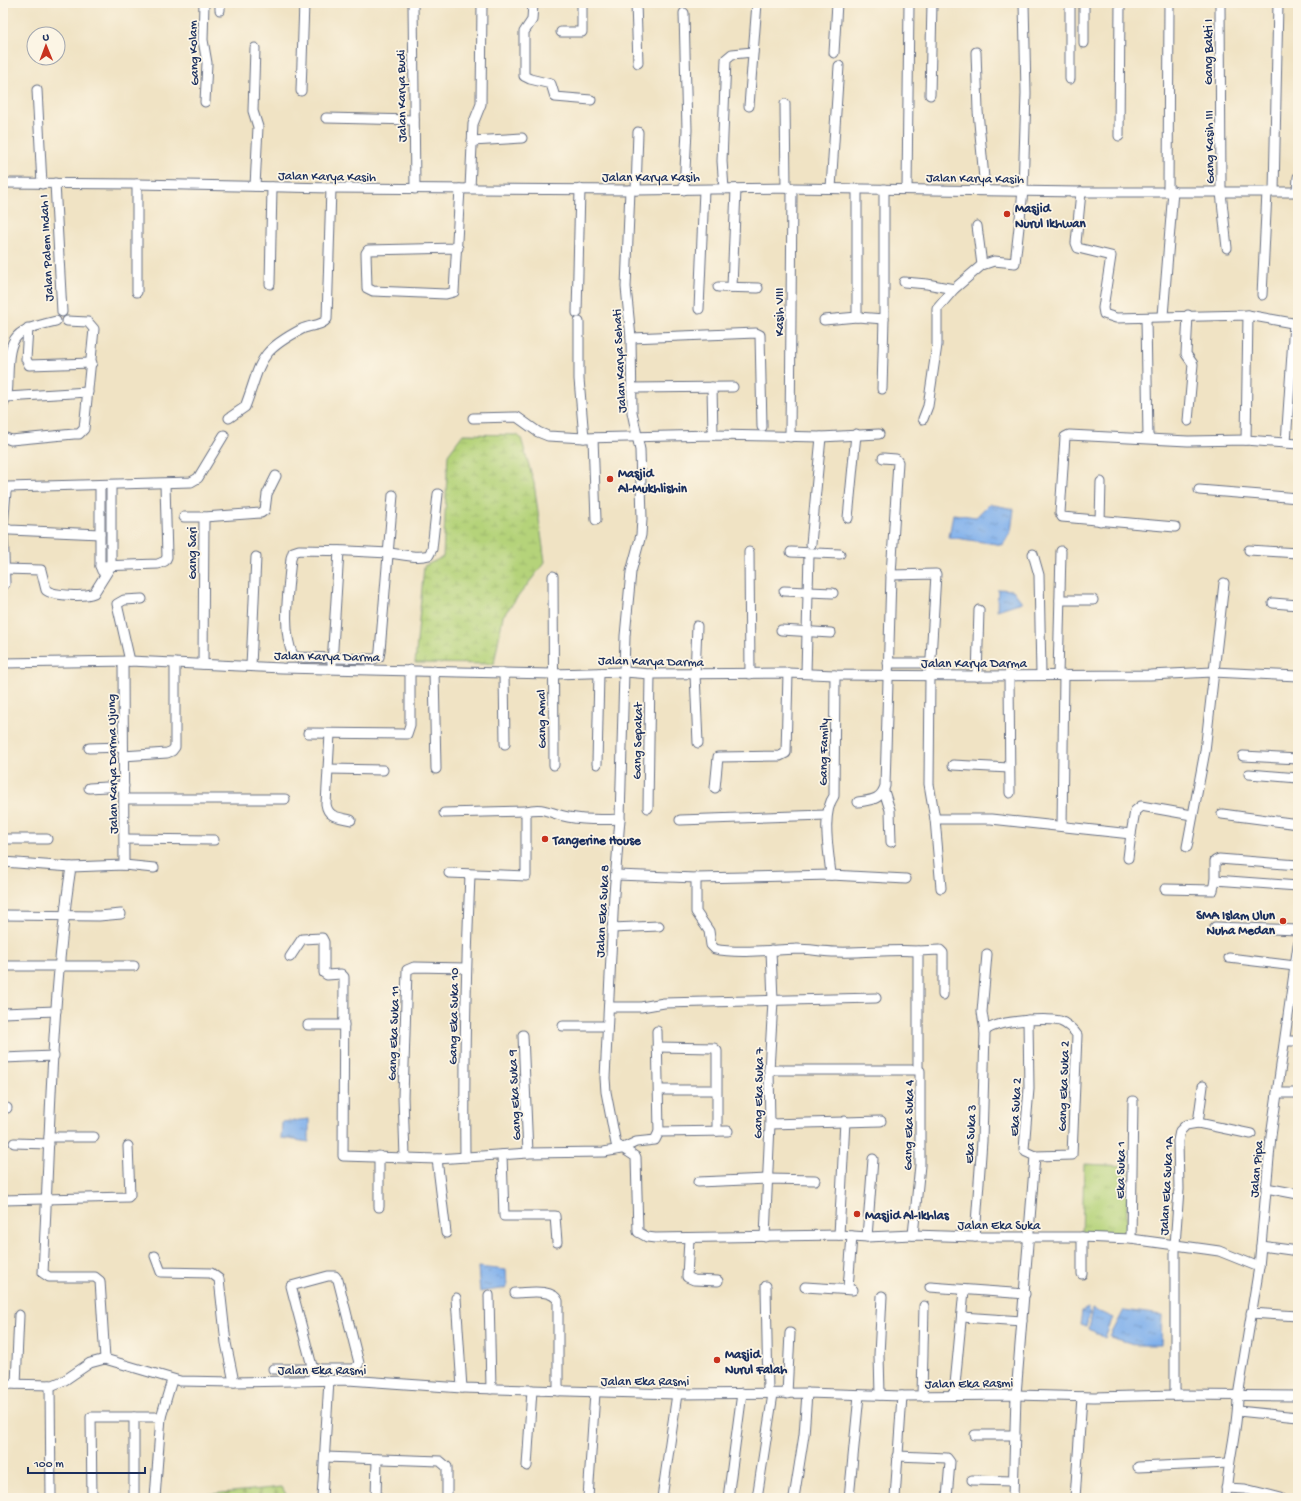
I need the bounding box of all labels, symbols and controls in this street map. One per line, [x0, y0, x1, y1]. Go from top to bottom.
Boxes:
street label: Gang Bakti I [1202, 19, 1217, 85]
street label: Gang Kolam [186, 20, 203, 86]
north arrow [26, 26, 66, 66]
text: U [43, 32, 50, 44]
street label: Jalan Karya Budi [394, 50, 411, 142]
street label: Gang Kasih III [1202, 110, 1219, 184]
street label: Jalan Karya Kasih [278, 169, 376, 186]
street label: Jalan Karya Kasih [602, 171, 700, 186]
street label: Jalan Karya Kasih [926, 171, 1024, 188]
street label: Jalan Palem Indah I [37, 194, 58, 302]
place label: Masjid Nurul Ikhwan [1015, 202, 1086, 232]
marker: Masjid Nurul Ikhwan [1002, 209, 1012, 219]
street label: Kasih VIII [773, 288, 788, 336]
street label: Jalan Karya Sehati [610, 308, 631, 413]
place label: Masjid Al-Mukhlishin [617, 467, 688, 497]
marker: Masjid Al-Mukhlishin [605, 474, 615, 484]
street label: Gang Sari [186, 526, 201, 579]
street label: Jalan Karya Darma [274, 649, 381, 666]
street label: Jalan Karya Darma [598, 654, 705, 671]
street label: Jalan Karya Darma [921, 657, 1028, 672]
street label: Gang Amal [534, 689, 551, 749]
street label: Jalan Karya Darma Ujung [105, 694, 122, 834]
street label: Gang Sepakat [630, 701, 647, 780]
street label: Gang Family [816, 718, 833, 786]
marker: Tangerine House [540, 834, 550, 844]
place label: Tangerine House [552, 834, 642, 849]
street label: Jalan Eka Suka 8 [594, 864, 613, 958]
place label: SMA Islam Ulun Nuha Medan [1196, 909, 1276, 939]
marker: SMA Islam Ulun Nuha Medan [1278, 916, 1288, 926]
street label: Gang Eka Suka 10 [446, 967, 463, 1065]
street label: Gang Eka Suka 11 [385, 985, 404, 1081]
street label: Gang Eka Suka 2 [1055, 1040, 1074, 1132]
street label: Gang Eka Suka 7 [751, 1046, 768, 1139]
street label: Gang Eka Suka 9 [506, 1049, 525, 1141]
street label: Eka Suka 2 [1007, 1077, 1026, 1137]
street label: Gang Eka Suka 4 [901, 1080, 918, 1170]
street label: Eka Suka 3 [962, 1104, 981, 1164]
street label: Jalan Eka Suka 1A [1157, 1135, 1178, 1236]
street label: Jalan Pipa [1248, 1139, 1268, 1198]
street label: Eka Suka 1 [1113, 1141, 1130, 1199]
marker: Masjid Al-Ikhlas [852, 1209, 862, 1219]
place label: Masjid Al-Ikhlas [865, 1209, 950, 1224]
street label: Jalan Eka Suka [958, 1219, 1041, 1234]
place label: Masjid Nurul Falah [725, 1348, 787, 1378]
marker: Masjid Nurul Falah [712, 1355, 722, 1365]
street label: Jalan Eka Rasmi [278, 1364, 366, 1379]
street label: Jalan Eka Rasmi [601, 1375, 689, 1390]
street label: Jalan Eka Rasmi [925, 1376, 1014, 1393]
scale bar [28, 1449, 145, 1475]
text: 100 m [33, 1458, 64, 1472]

